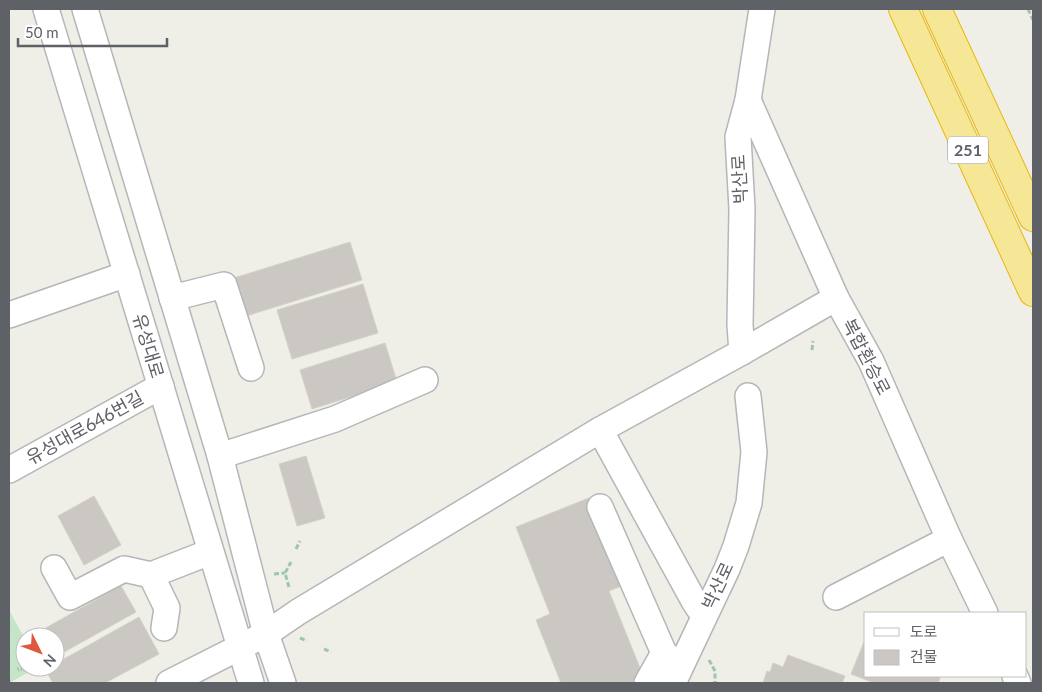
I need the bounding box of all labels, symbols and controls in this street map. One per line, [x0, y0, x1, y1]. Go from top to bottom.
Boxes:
scale bar [18, 15, 166, 47]
text: 50 m [25, 23, 59, 41]
road number: 251 [948, 136, 988, 164]
street label: 박산로 [727, 154, 751, 204]
street label: 유성대로 [129, 311, 169, 381]
street label: 복합환승로 [838, 315, 895, 398]
street label: 유성대로646번길 [22, 386, 147, 468]
street label: 박산로 [697, 558, 738, 613]
legend [864, 612, 1027, 677]
text: 도로 [910, 622, 938, 640]
north arrow [15, 627, 65, 677]
text: 건물 [910, 647, 938, 665]
text: N [40, 651, 60, 671]

